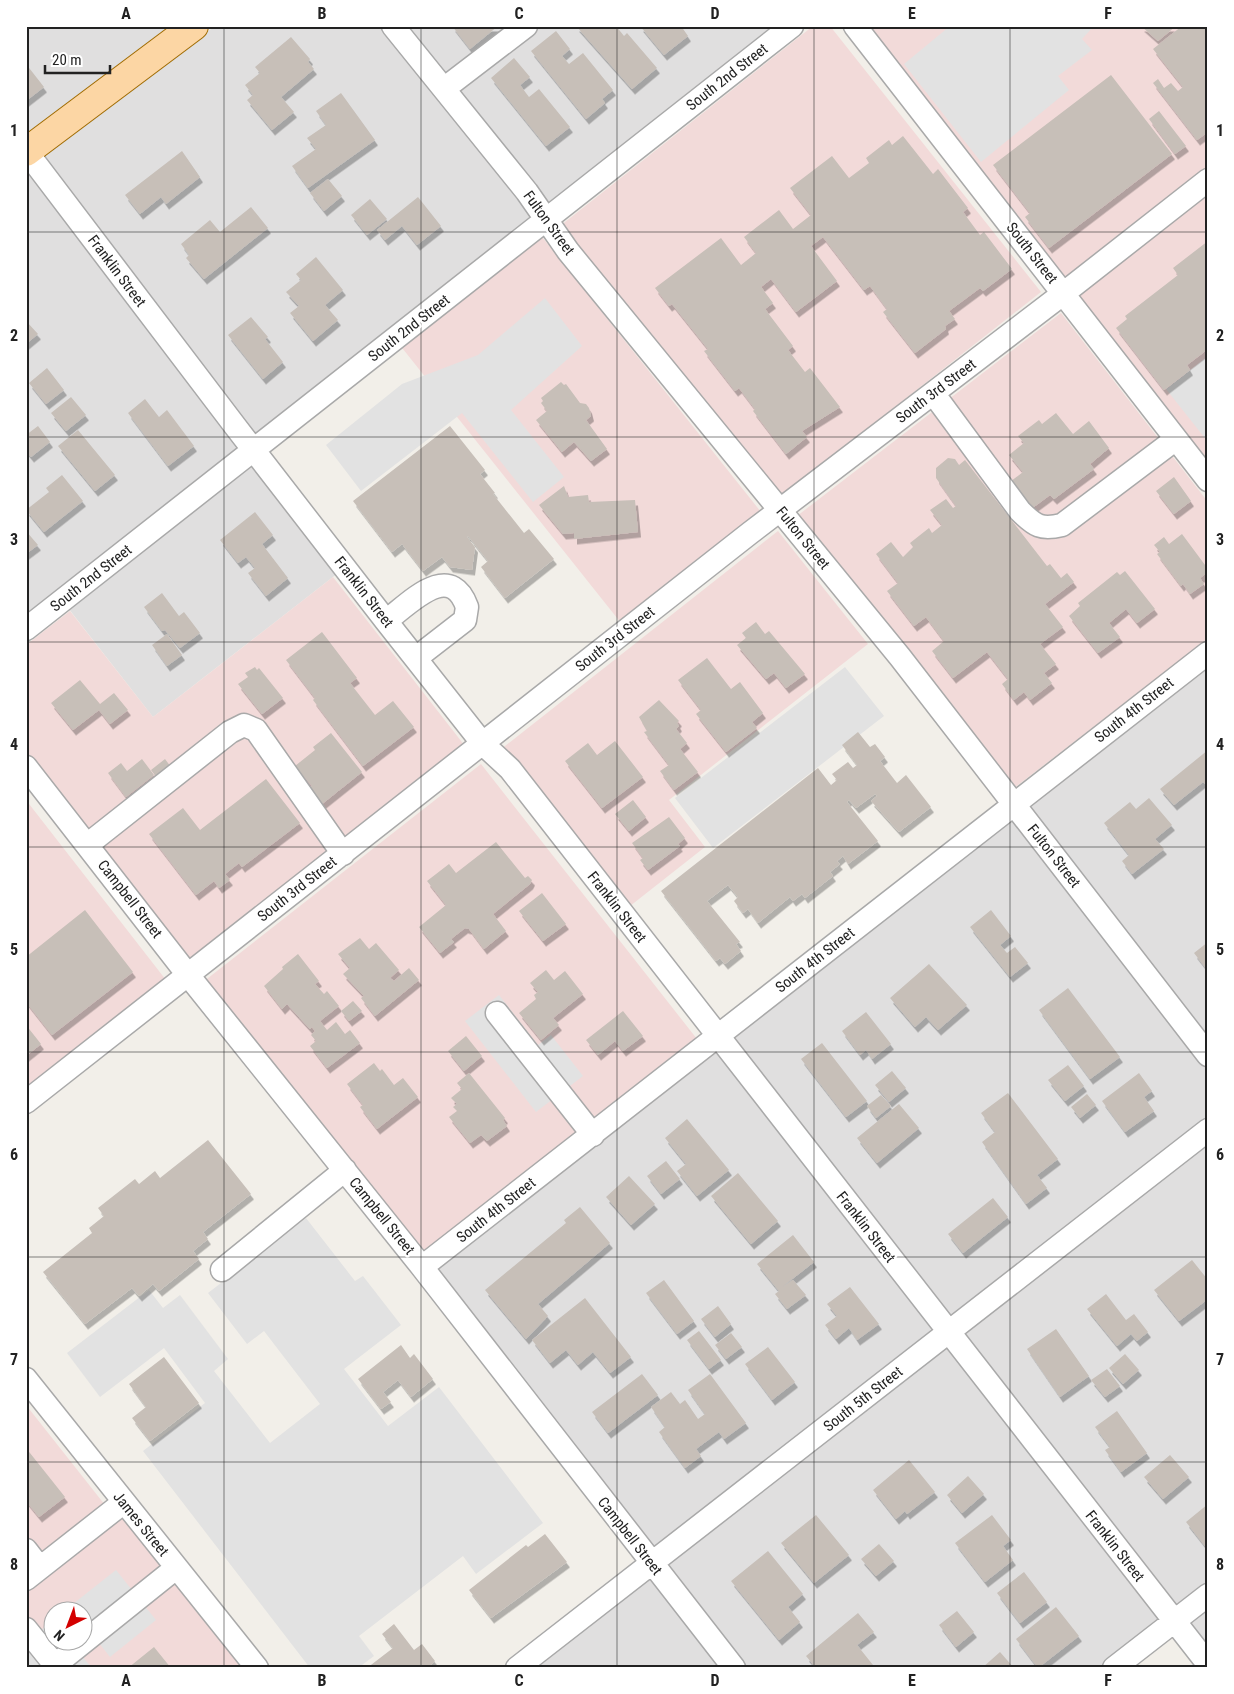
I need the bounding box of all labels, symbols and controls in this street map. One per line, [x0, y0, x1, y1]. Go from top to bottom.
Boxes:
text: A [121, 4, 131, 23]
text: B [318, 4, 327, 23]
text: C [514, 4, 524, 23]
text: D [710, 4, 720, 23]
text: E [908, 4, 916, 23]
text: F [1104, 4, 1112, 23]
street label: South 2nd Street [683, 40, 771, 114]
scale bar [45, 42, 110, 74]
text: 20 m [52, 51, 82, 69]
text: 1 [10, 121, 18, 140]
text: 1 [1216, 121, 1224, 140]
street label: Fulton Street [520, 187, 578, 259]
street label: South Street [1002, 219, 1062, 287]
street label: Franklin Street [84, 232, 150, 310]
street label: South 2nd Street [365, 291, 453, 365]
text: 2 [10, 326, 18, 345]
text: 2 [1216, 326, 1224, 345]
street label: South 3rd Street [892, 355, 980, 427]
street label: Fulton Street [772, 503, 834, 573]
text: 3 [10, 530, 18, 549]
text: 3 [1216, 530, 1224, 549]
street label: South 2nd Street [47, 541, 135, 615]
street label: Franklin Street [331, 553, 397, 631]
street label: South 3rd Street [572, 602, 658, 676]
street label: South 4th Street [1091, 674, 1177, 746]
text: 4 [10, 735, 18, 754]
text: 4 [1216, 735, 1224, 754]
street label: Fulton Street [1024, 821, 1084, 891]
street label: South 3rd Street [254, 852, 340, 926]
street label: Campbell Street [94, 856, 166, 942]
street label: Franklin Street [584, 868, 650, 946]
street label: South 4th Street [772, 924, 858, 996]
text: 5 [10, 940, 18, 959]
text: 5 [1216, 940, 1224, 959]
text: 6 [10, 1145, 18, 1164]
text: 6 [1216, 1145, 1224, 1164]
street label: Campbell Street [345, 1174, 419, 1258]
street label: South 4th Street [453, 1174, 539, 1246]
street label: Franklin Street [833, 1188, 899, 1266]
text: 7 [10, 1350, 18, 1369]
text: 7 [1216, 1350, 1224, 1369]
street label: South 5th Street [820, 1363, 906, 1435]
street label: James Street [109, 1488, 173, 1560]
street label: Campbell Street [594, 1493, 666, 1579]
street label: Franklin Street [1082, 1507, 1148, 1585]
text: 8 [10, 1555, 18, 1574]
text: 8 [1216, 1555, 1224, 1574]
north arrow [42, 1602, 92, 1652]
text: N [51, 1627, 68, 1644]
text: A [121, 1671, 131, 1690]
text: B [318, 1671, 327, 1690]
text: C [514, 1671, 524, 1690]
text: D [710, 1671, 720, 1690]
text: E [908, 1671, 916, 1690]
text: F [1104, 1671, 1112, 1690]

